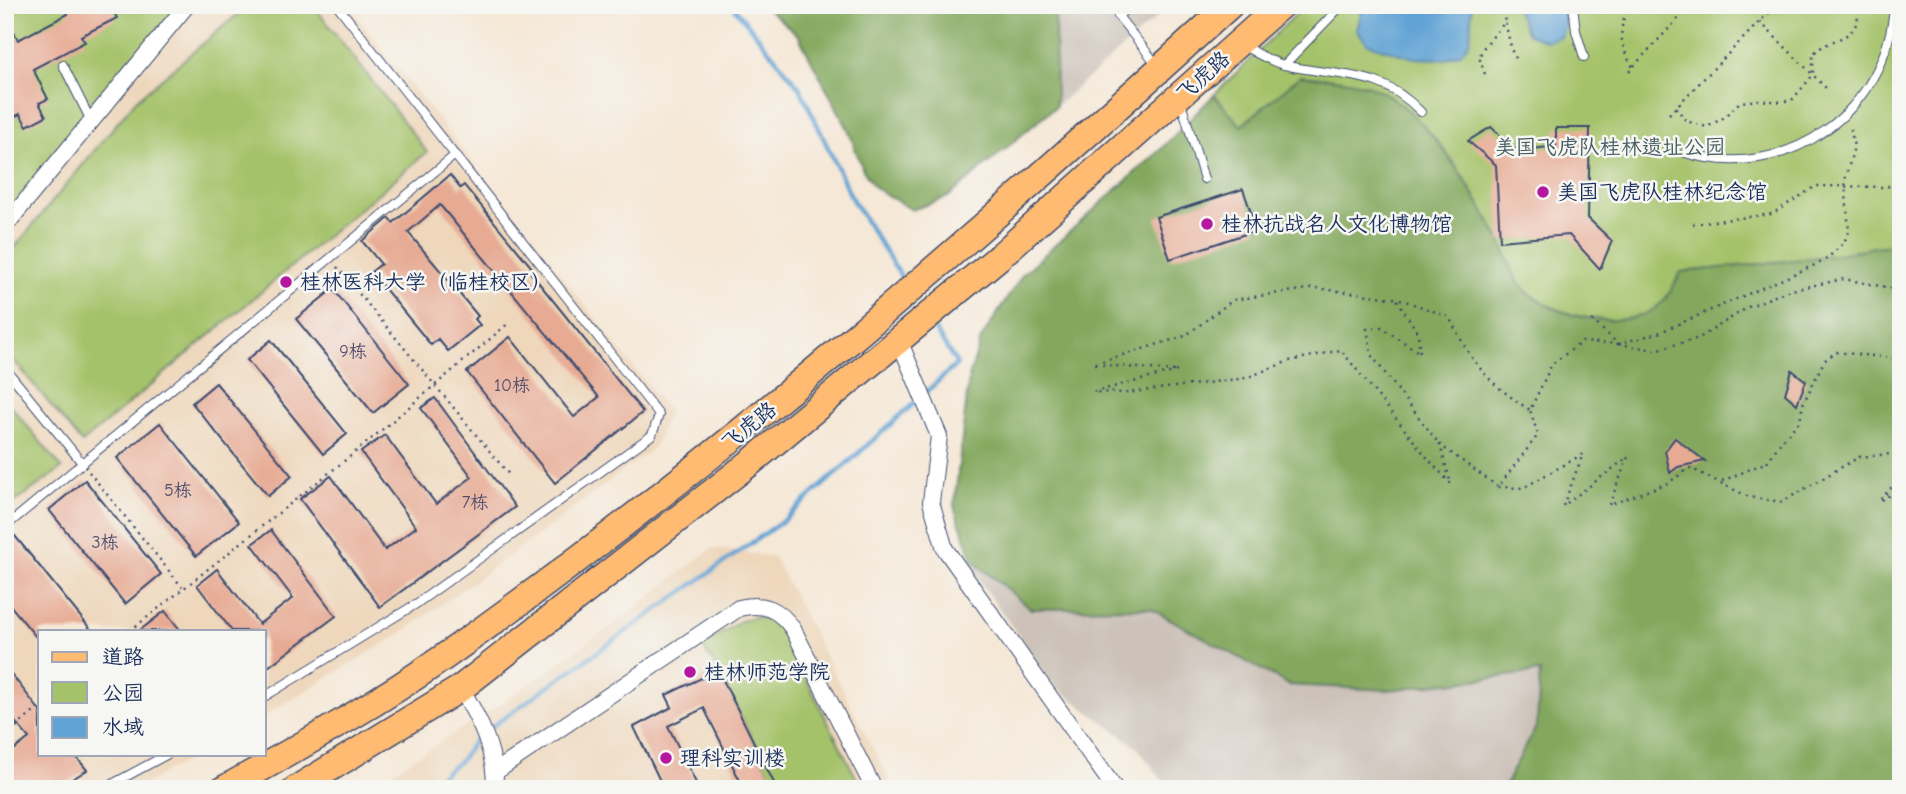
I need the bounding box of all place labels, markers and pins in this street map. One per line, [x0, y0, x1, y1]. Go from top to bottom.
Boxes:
place label: 美国飞虎队桂林纪念馆 [1557, 180, 1767, 204]
marker: 美国飞虎队桂林纪念馆 [1535, 184, 1551, 200]
place label: 桂林抗战名人文化博物馆 [1221, 212, 1452, 236]
marker: 桂林抗战名人文化博物馆 [1199, 216, 1215, 232]
place label: 桂林医科大学（临桂校区） [300, 270, 552, 294]
marker: 桂林医科大学（临桂校区） [278, 274, 294, 290]
place label: 桂林师范学院 [704, 660, 830, 684]
marker: 桂林师范学院 [682, 664, 698, 680]
place label: 理科实训楼 [680, 746, 785, 770]
marker: 理科实训楼 [658, 750, 674, 766]

